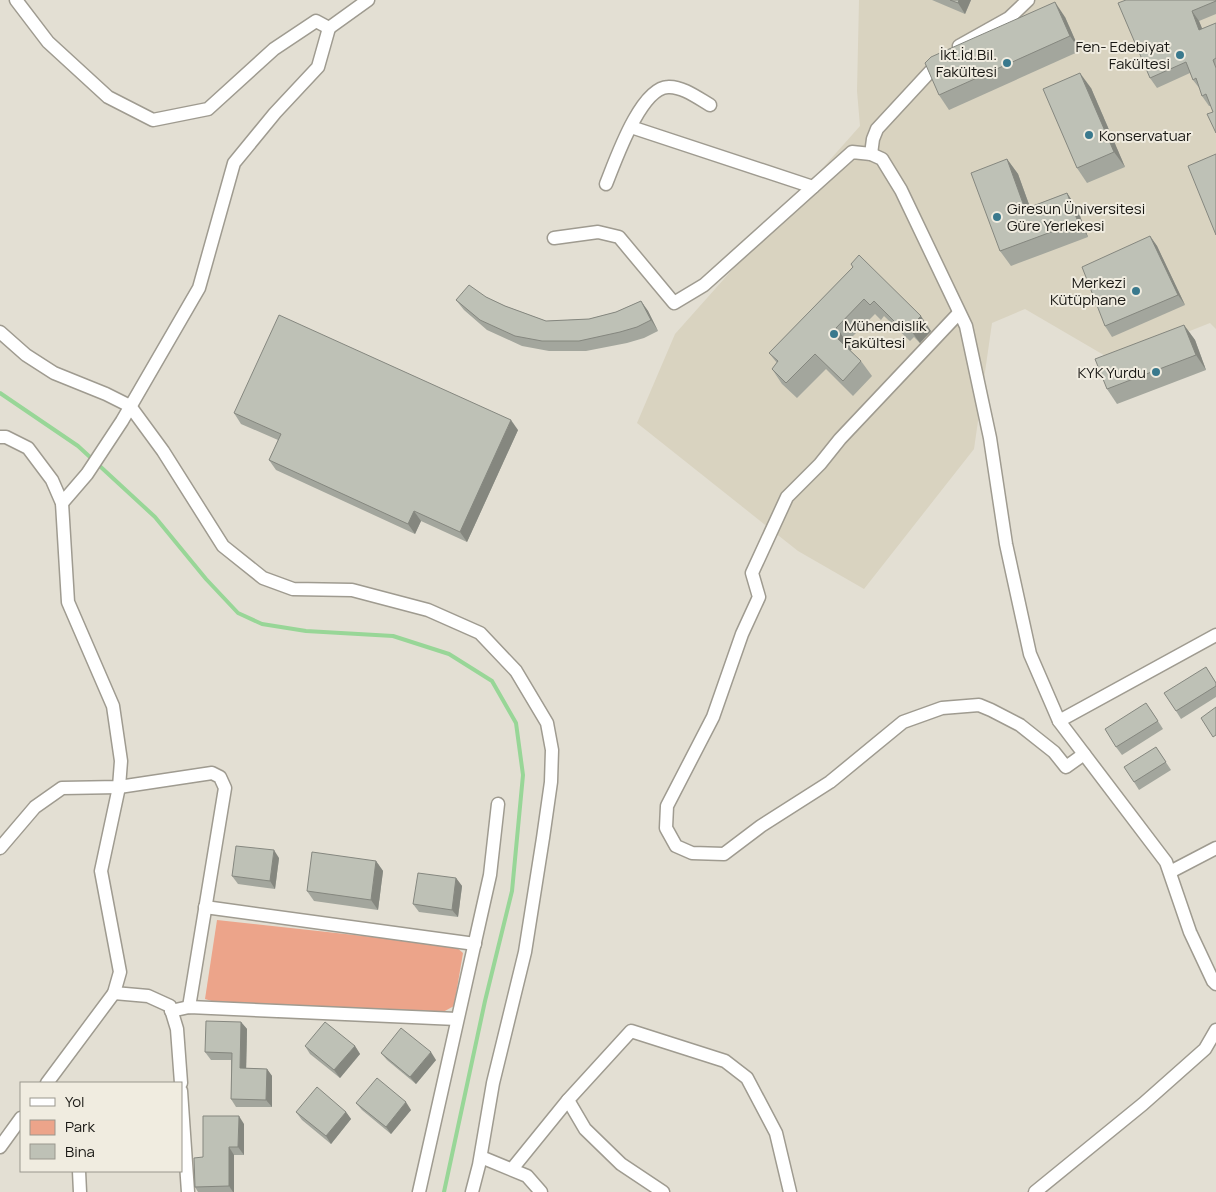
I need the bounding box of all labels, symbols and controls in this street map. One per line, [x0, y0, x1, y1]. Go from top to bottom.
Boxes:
place label: Fen- Edebiyat Fakültesi [1075, 36, 1170, 74]
place label: İkt.İd.Bil. Fakültesi [936, 44, 997, 82]
marker: Fen- Edebiyat Fakültesi [1174, 49, 1186, 61]
marker: İkt.İd.Bil. Fakültesi [1001, 57, 1013, 69]
place label: Konservatuar [1099, 125, 1192, 146]
marker: Konservatuar [1083, 129, 1095, 141]
place label: Giresun Üniversitesi Güre Yerlekesi [1007, 198, 1145, 236]
marker: Giresun Üniversitesi Güre Yerlekesi [991, 211, 1003, 223]
place label: Merkezi Kütüphane [1050, 272, 1126, 310]
marker: Merkezi Kütüphane [1130, 285, 1142, 297]
place label: Mühendislik Fakültesi [844, 315, 927, 353]
marker: Mühendislik Fakültesi [828, 328, 840, 340]
place label: KYK Yurdu [1077, 362, 1146, 383]
marker: KYK Yurdu [1150, 366, 1162, 378]
legend [20, 1082, 182, 1172]
text: Yol [65, 1091, 85, 1112]
text: Park [65, 1116, 95, 1137]
text: Bina [65, 1141, 95, 1162]

